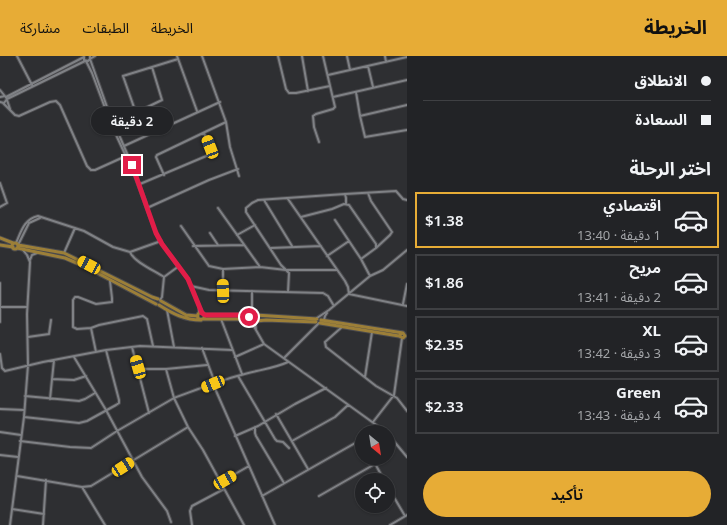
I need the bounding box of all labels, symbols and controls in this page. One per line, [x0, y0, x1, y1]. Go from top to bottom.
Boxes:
text: الخريطة [644, 14, 707, 40]
text: مشاركة [20, 18, 60, 37]
text: الطبقات [82, 18, 129, 37]
text: الخريطة [151, 18, 193, 37]
text: الانطلاق [635, 70, 687, 90]
callout: 2 دقيقة [91, 107, 173, 135]
text: السعادة [635, 109, 687, 129]
text: 2 دقيقة [111, 112, 153, 130]
car [200, 134, 220, 160]
route end [123, 156, 141, 174]
text: اختر الرحلة [629, 156, 711, 180]
text: اقتصادي [603, 195, 661, 215]
icon: car [673, 202, 709, 238]
text: $1.38 [425, 210, 463, 230]
text: 1 دقيقة · 13:40 [577, 226, 661, 244]
car [76, 254, 102, 276]
text: مريح [629, 257, 661, 277]
icon: car [673, 264, 709, 300]
text: $1.86 [425, 272, 463, 292]
car [217, 279, 229, 303]
text: 2 دقيقة · 13:41 [577, 288, 661, 306]
route start [240, 308, 258, 326]
text: XL [643, 320, 661, 340]
icon: car [673, 326, 709, 362]
text: $2.35 [425, 334, 463, 354]
text: 3 دقيقة · 13:42 [577, 344, 661, 362]
car [129, 354, 147, 380]
car [200, 374, 226, 394]
text: Green [616, 382, 661, 402]
icon: car [673, 388, 709, 424]
text: $2.33 [425, 396, 463, 416]
text: 4 دقيقة · 13:43 [577, 406, 661, 424]
north arrow [355, 425, 395, 465]
map controls [355, 425, 395, 513]
car [110, 455, 136, 479]
car [212, 469, 238, 491]
button: تأكيد [423, 471, 711, 517]
button: locate [355, 473, 395, 513]

